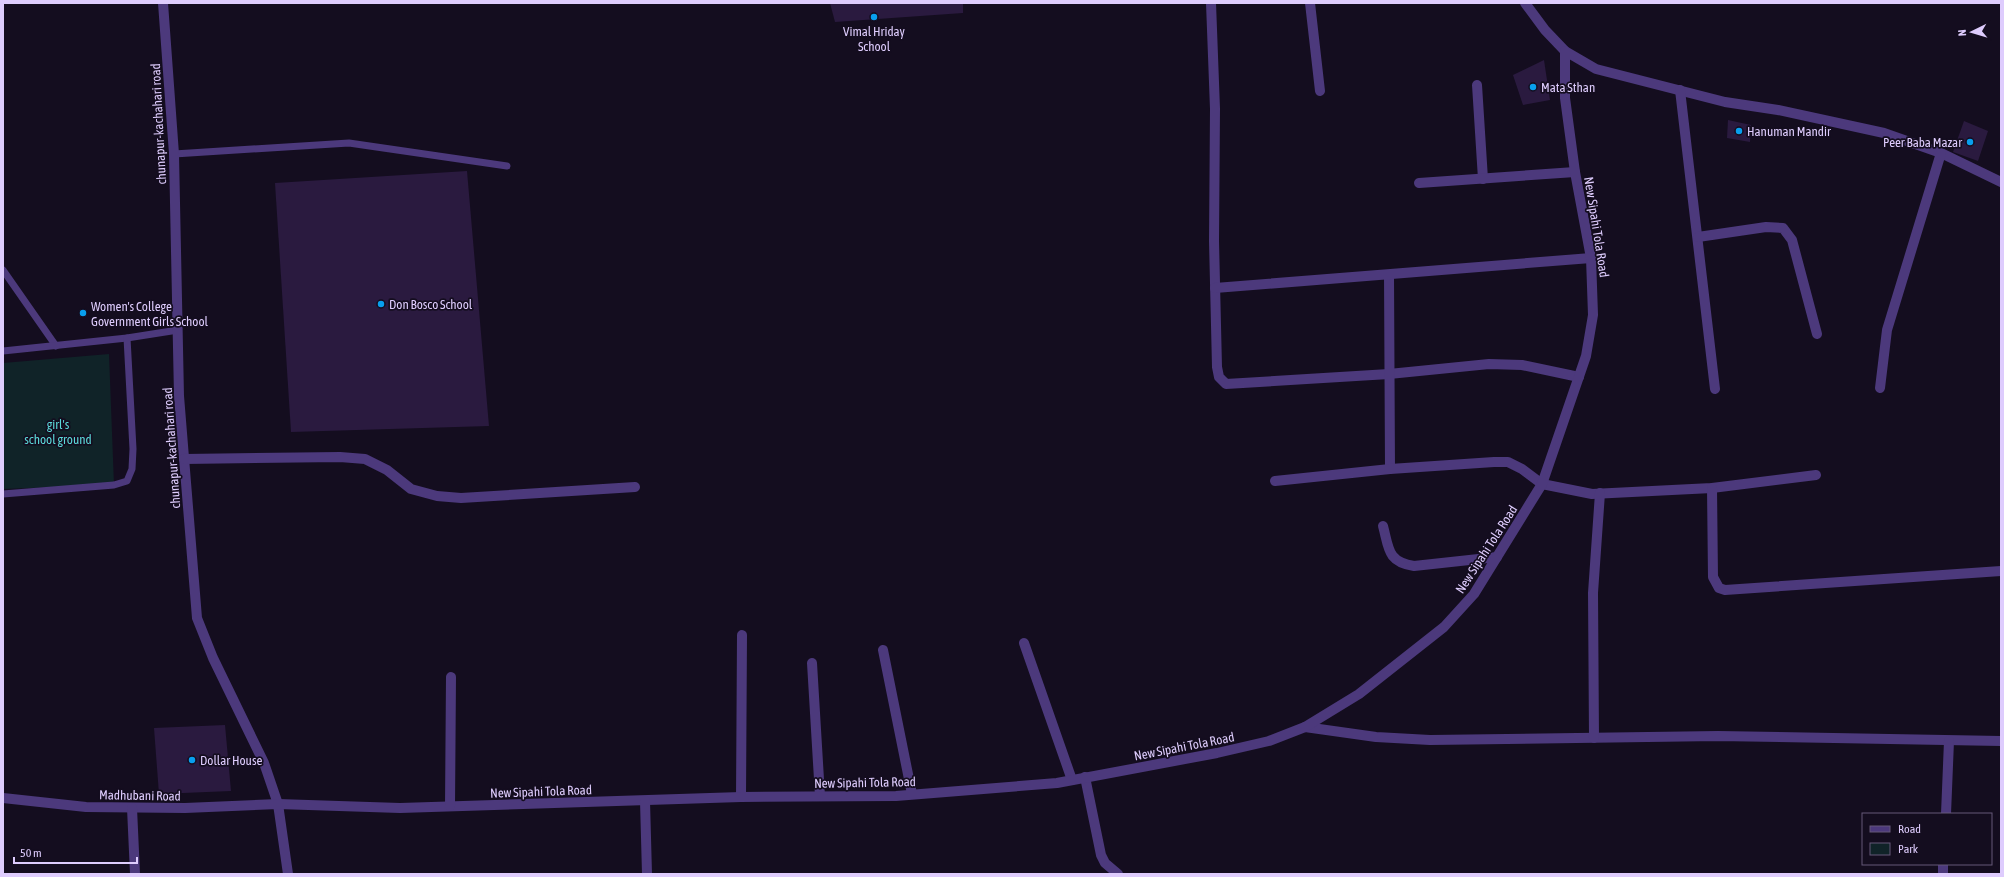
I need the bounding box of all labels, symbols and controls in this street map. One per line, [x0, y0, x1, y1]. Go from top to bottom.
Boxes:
marker: Vimal Hriday School [869, 12, 879, 22]
north arrow [1952, 12, 1992, 52]
place label: Vimal Hriday School [843, 24, 906, 54]
text: N [1956, 29, 1968, 37]
street label: chunapur-kachahari road [148, 63, 169, 185]
place label: Mata Sthan [1541, 80, 1595, 95]
marker: Mata Sthan [1528, 82, 1538, 92]
place label: Hanuman Mandir [1747, 124, 1831, 139]
marker: Hanuman Mandir [1734, 126, 1744, 136]
place label: Peer Baba Mazar [1883, 135, 1962, 150]
marker: Peer Baba Mazar [1965, 137, 1975, 147]
street label: New Sipahi Tola Road [1581, 176, 1612, 279]
place label: Don Bosco School [389, 297, 473, 312]
place label: Women's College Government Girls School [91, 299, 209, 329]
marker: Don Bosco School [376, 299, 386, 309]
marker: Women's College Government Girls School [78, 308, 88, 318]
street label: chunapur-kachahari road [160, 387, 183, 509]
park label: girl's school ground [24, 417, 92, 447]
street label: New Sipahi Tola Road [1452, 502, 1520, 596]
street label: New Sipahi Tola Road [1133, 729, 1236, 764]
place label: Dollar House [200, 753, 262, 768]
marker: Dollar House [187, 755, 197, 765]
street label: New Sipahi Tola Road [814, 774, 916, 791]
street label: New Sipahi Tola Road [490, 782, 592, 801]
street label: Madhubani Road [99, 787, 181, 804]
legend [1862, 813, 1992, 865]
text: Road [1898, 822, 1921, 836]
scale bar [14, 839, 137, 865]
text: Park [1898, 842, 1919, 856]
text: 50 m [20, 846, 42, 860]

